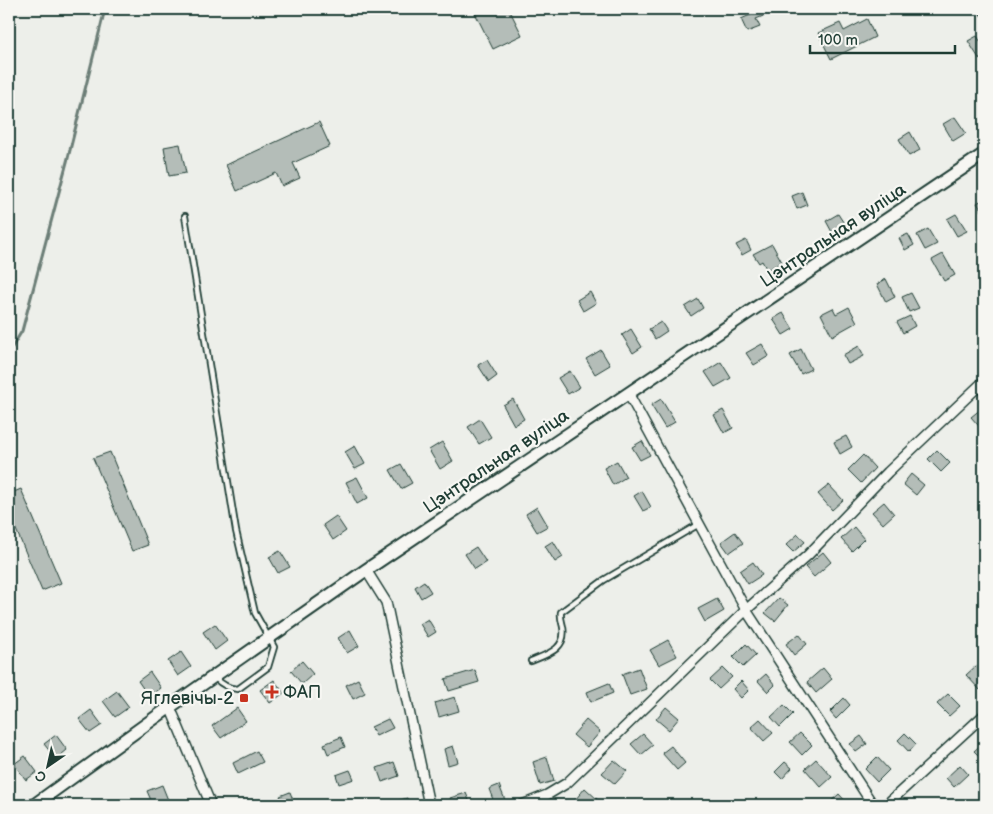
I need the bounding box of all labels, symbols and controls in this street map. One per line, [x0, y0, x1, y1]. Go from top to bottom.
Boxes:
scale bar [810, 22, 956, 54]
text: 100 m [818, 31, 858, 50]
street label: Цэнтральная вуліца [757, 179, 910, 292]
street label: Цэнтральная вуліца [420, 405, 573, 518]
place label: ФАП [283, 682, 321, 703]
marker: ФАП [265, 685, 279, 699]
place label: Яглевічы-2 [141, 688, 234, 709]
marker: Яглевічы-2 [238, 692, 250, 704]
north arrow [22, 742, 72, 792]
text: С [32, 766, 50, 786]

